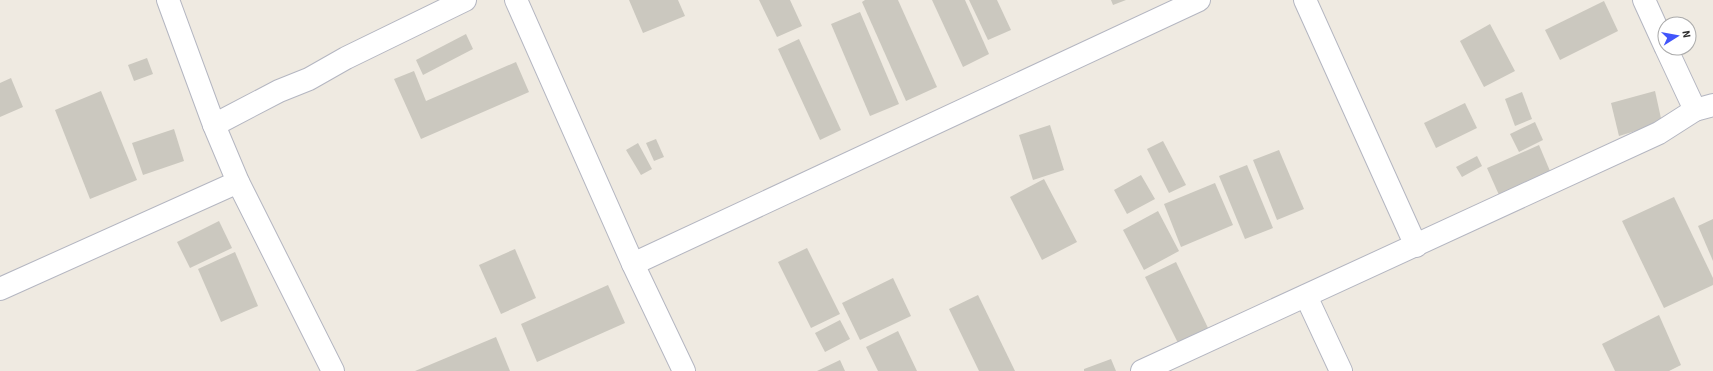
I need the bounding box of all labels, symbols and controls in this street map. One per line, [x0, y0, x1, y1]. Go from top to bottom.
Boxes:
north arrow [1657, 16, 1697, 56]
text: N [1678, 29, 1694, 39]

